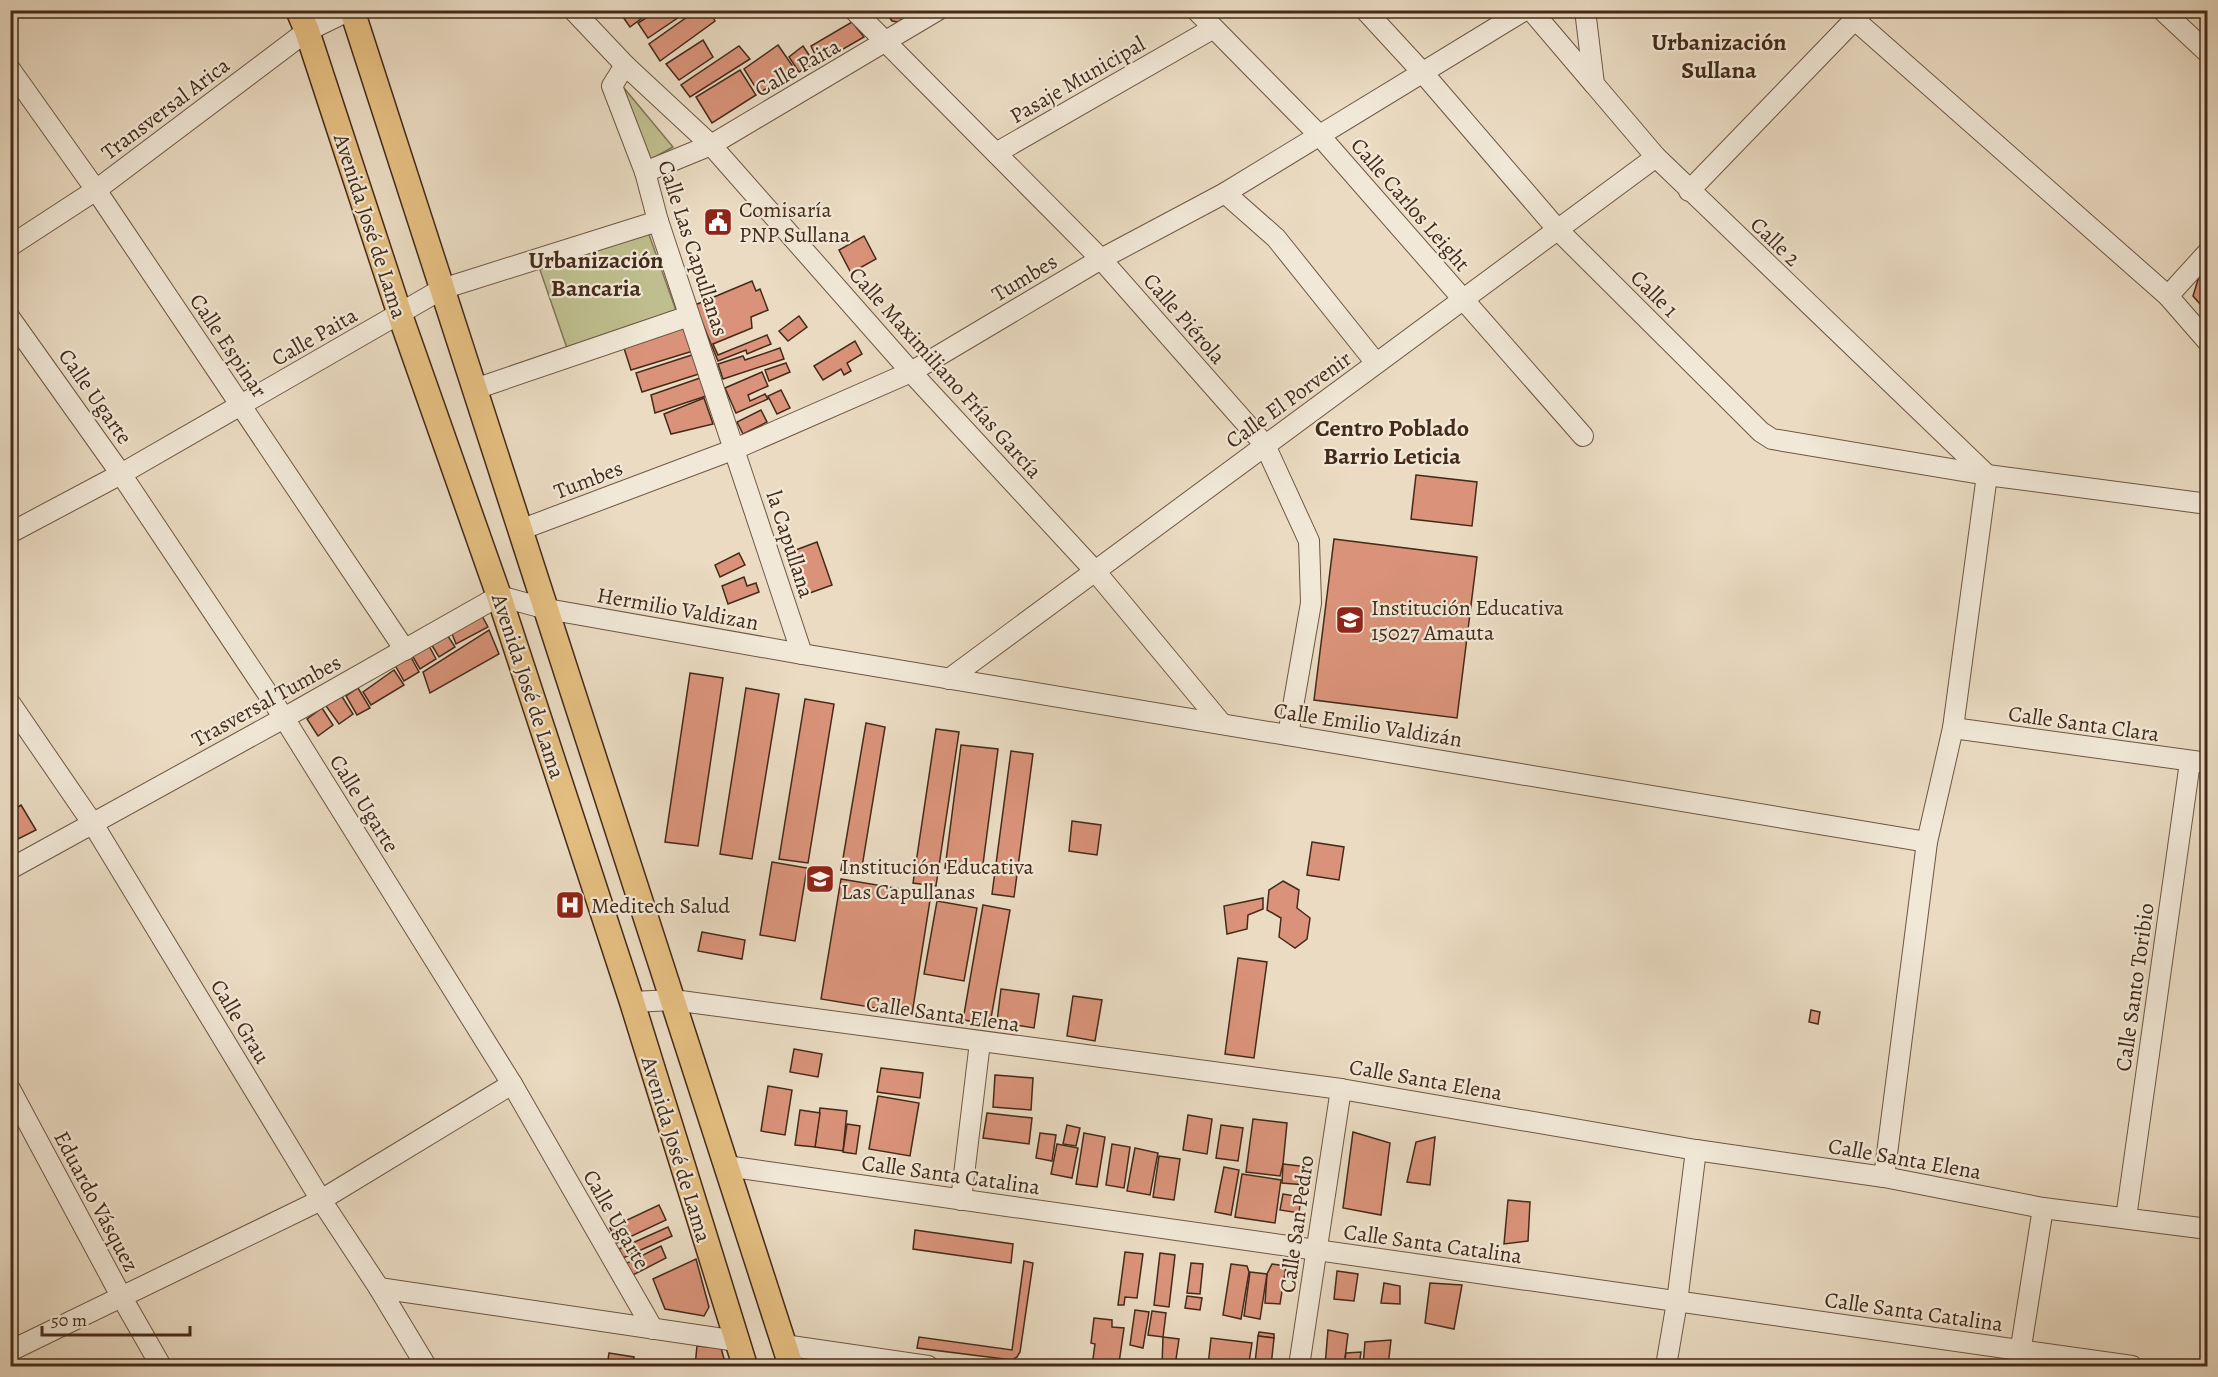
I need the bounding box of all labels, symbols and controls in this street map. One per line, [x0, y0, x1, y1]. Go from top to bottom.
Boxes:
district label: Urbanización Sullana [1652, 26, 1787, 86]
street label: Pasaje Municipal [1004, 29, 1151, 131]
street label: Calle Paita [749, 31, 847, 105]
street label: Transversal Arica [95, 50, 237, 167]
street label: Avenida José de Lama [326, 129, 414, 323]
street label: Calle Carlos Leight [1344, 131, 1477, 278]
street label: Calle Las Capullanas [650, 157, 736, 340]
place label: Comisaría PNP Sullana [739, 195, 851, 250]
public building icon: Comisaría PNP Sullana [702, 206, 734, 238]
street label: Calle 2 [1744, 210, 1807, 273]
district label: Urbanización Bancaria [529, 244, 664, 304]
street label: Tumbes [986, 247, 1063, 309]
street label: Calle Maximiliano Frías García [842, 260, 1049, 486]
street label: Calle 1 [1624, 263, 1685, 324]
street label: Calle Piérola [1136, 267, 1233, 371]
street label: Calle Espinar [182, 288, 274, 403]
street label: Calle Paita [266, 300, 364, 374]
street label: Calle Ugarte [51, 343, 139, 450]
street label: Calle El Porvenir [1220, 344, 1357, 456]
district label: Centro Poblado Barrio Leticia [1315, 412, 1469, 472]
street label: Tumbes [550, 453, 627, 507]
street label: la Capullana [759, 487, 822, 602]
street label: Hermilio Valdizan [595, 580, 761, 638]
street label: Avenida José de Lama [484, 589, 572, 783]
place label: Institución Educativa 15027 Amauta [1371, 593, 1565, 648]
school or university icon: Institución Educativa 15027 Amauta [1334, 604, 1366, 636]
street label: Trasversal Tumbes [186, 647, 347, 754]
street label: Calle Emilio Valdizán [1271, 695, 1464, 755]
street label: Calle Santa Clara [2006, 699, 2162, 750]
street label: Calle Ugarte [322, 749, 406, 858]
place label: Institución Educativa Las Capullanas [841, 852, 1035, 907]
school or university icon: Institución Educativa Las Capullanas [804, 863, 836, 895]
hospital icon: Meditech Salud [554, 889, 586, 921]
place label: Meditech Salud [591, 891, 730, 921]
street label: Calle Santo Toribio [2108, 901, 2162, 1073]
street label: Calle Grau [203, 974, 277, 1069]
street label: Calle Santa Elena [864, 988, 1022, 1040]
street label: Avenida José de Lama [633, 1052, 719, 1247]
street label: Calle Santa Elena [1347, 1052, 1505, 1108]
street label: Eduardo Vásquez [46, 1126, 146, 1277]
street label: Calle Santa Elena [1826, 1131, 1984, 1187]
street label: Calle Santa Catalina [860, 1148, 1043, 1202]
street label: Calle San Pedro [1272, 1153, 1322, 1295]
street label: Calle Ugarte [576, 1164, 657, 1275]
street label: Calle Santa Catalina [1342, 1217, 1525, 1271]
street label: Calle Santa Catalina [1823, 1285, 2006, 1339]
scale bar [42, 1299, 190, 1337]
text: 50 m [51, 1308, 87, 1332]

